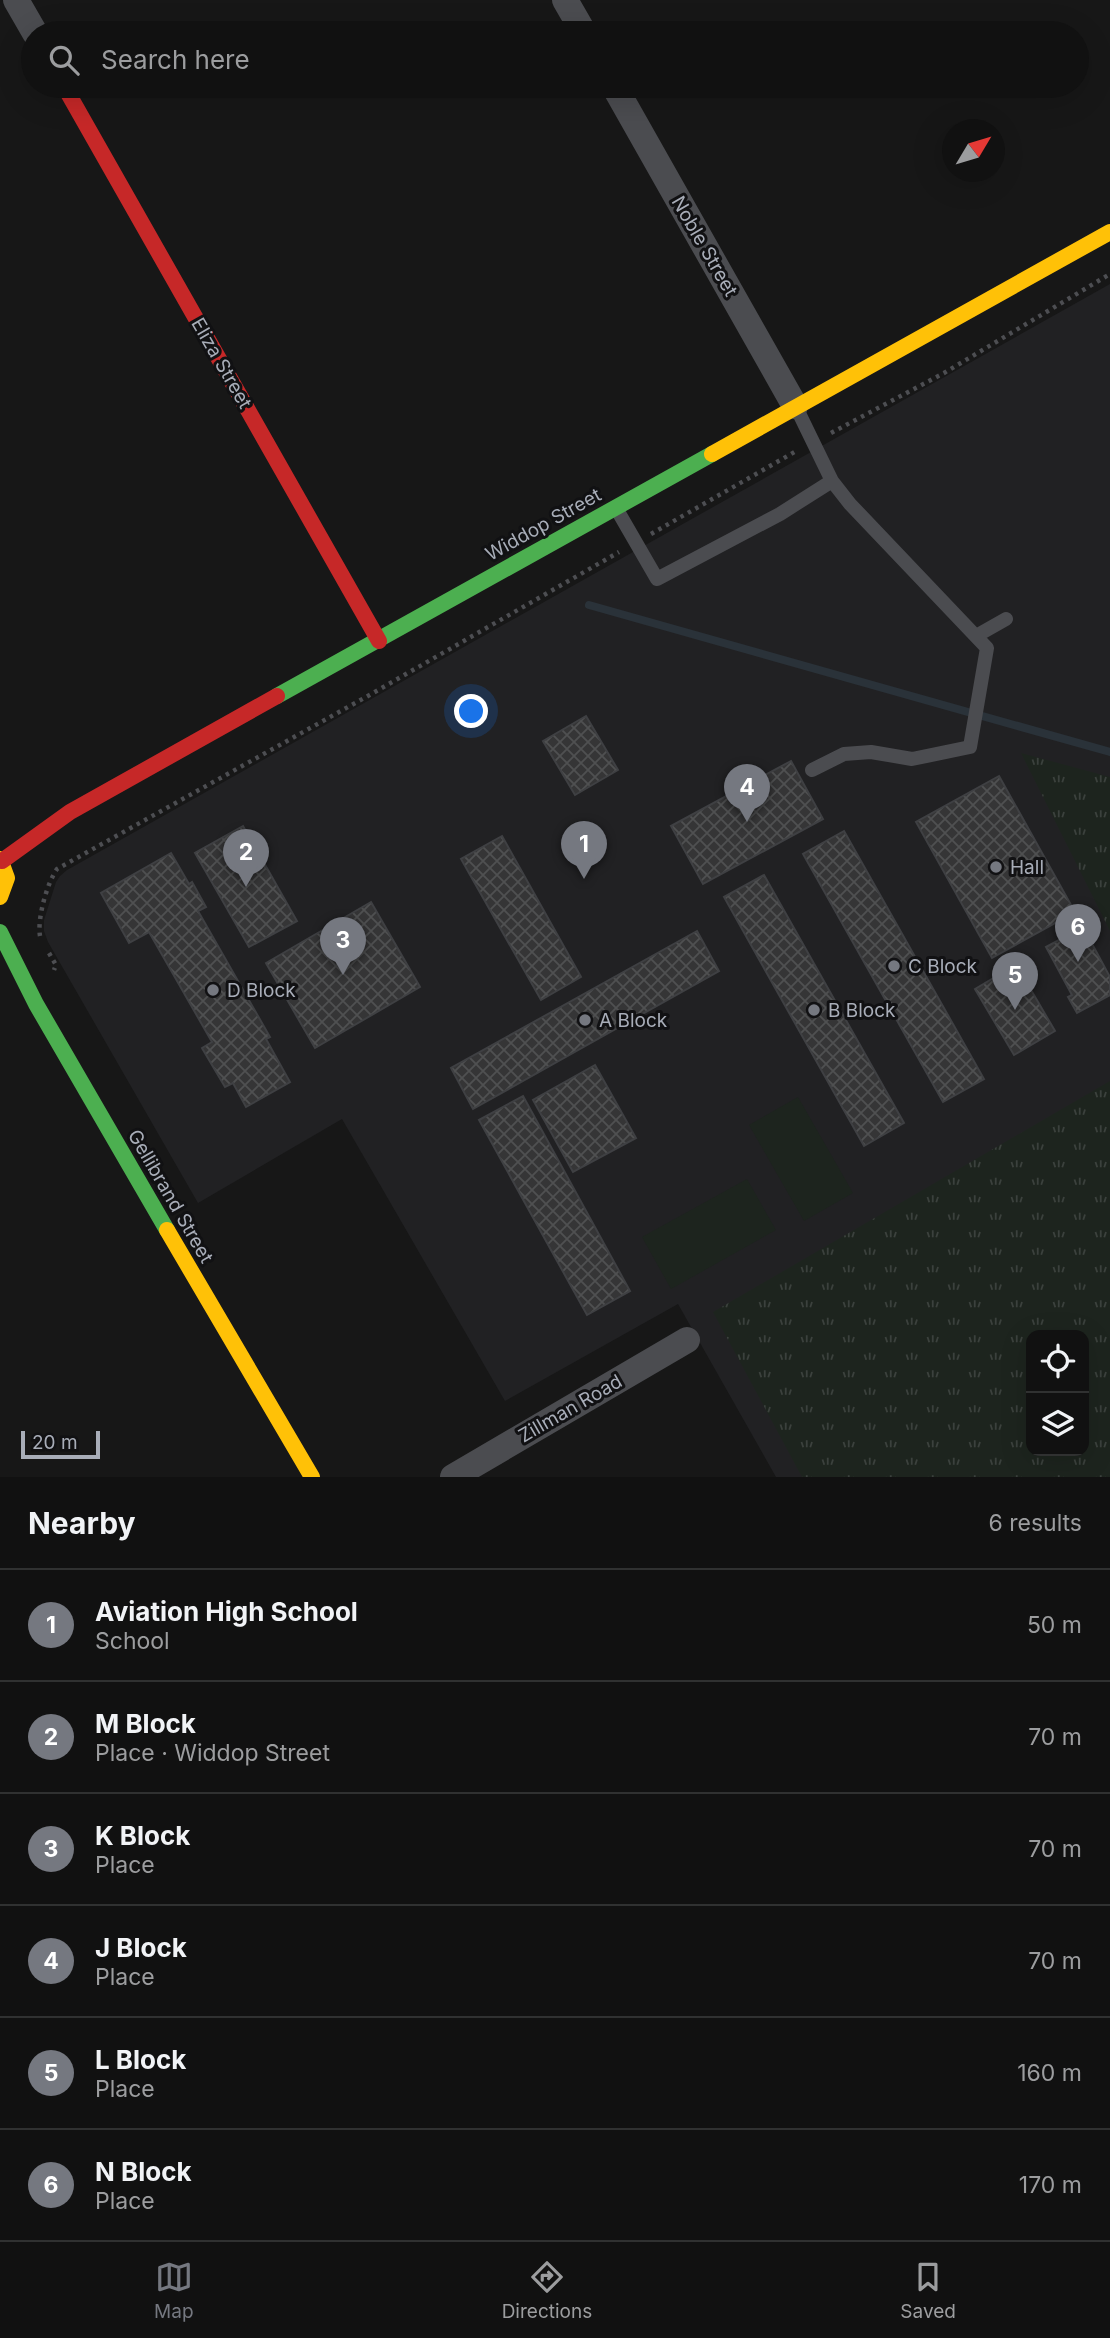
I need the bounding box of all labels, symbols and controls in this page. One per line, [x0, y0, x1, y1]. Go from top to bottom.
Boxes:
search box [21, 21, 1089, 98]
icon: search [45, 41, 83, 79]
text: Search here [101, 44, 250, 75]
north arrow [942, 119, 1005, 182]
street label: Noble Street [667, 192, 743, 300]
street label: Eliza Street [186, 314, 257, 413]
street label: Widdop Street [481, 483, 605, 566]
your location [454, 694, 488, 728]
pin: 4 [724, 764, 770, 822]
pin: 1 [561, 821, 607, 879]
pin: 2 [223, 829, 269, 887]
place label: Hall [1010, 856, 1044, 879]
marker: Hall [988, 859, 1004, 875]
pin: 6 [1055, 904, 1101, 962]
pin: 3 [320, 917, 366, 975]
pin: 5 [992, 952, 1038, 1010]
place label: C Block [908, 955, 978, 978]
marker: C Block [886, 958, 902, 974]
place label: D Block [227, 979, 296, 1002]
marker: D Block [205, 982, 221, 998]
place label: B Block [828, 999, 896, 1022]
marker: B Block [806, 1002, 822, 1018]
place label: A Block [599, 1009, 668, 1032]
marker: A Block [577, 1012, 593, 1028]
street label: Gellibrand Street [123, 1125, 218, 1267]
map controls [1026, 1330, 1089, 1456]
button: locate [1026, 1330, 1089, 1393]
street label: Zillman Road [515, 1370, 626, 1447]
button: layers [1026, 1393, 1089, 1456]
scale bar [21, 1428, 100, 1460]
text: 20 m [32, 1431, 78, 1454]
text: Nearby [28, 1505, 136, 1541]
text: 6 results [988, 1509, 1082, 1537]
text: Aviation High School [95, 1596, 358, 1627]
text: 1 [46, 1611, 56, 1639]
text: 50 m [1027, 1611, 1082, 1639]
text: School [95, 1627, 170, 1655]
text: M Block [95, 1708, 196, 1739]
text: 2 [44, 1723, 58, 1751]
text: 70 m [1028, 1723, 1082, 1751]
text: Place · Widdop Street [95, 1739, 330, 1767]
text: K Block [95, 1820, 190, 1851]
text: 3 [44, 1835, 58, 1863]
text: 70 m [1028, 1835, 1082, 1863]
text: Place [95, 1851, 155, 1879]
text: J Block [95, 1932, 187, 1963]
text: 4 [43, 1947, 59, 1975]
text: 70 m [1028, 1947, 1082, 1975]
text: Place [95, 1963, 155, 1991]
text: L Block [95, 2044, 186, 2075]
text: 5 [44, 2059, 58, 2087]
text: 160 m [1017, 2059, 1082, 2087]
text: Place [95, 2075, 155, 2103]
text: N Block [95, 2156, 192, 2187]
text: 6 [44, 2171, 58, 2199]
text: 170 m [1019, 2171, 1082, 2199]
text: Place [95, 2187, 155, 2215]
tab: Map [154, 2258, 194, 2323]
tab: Directions [502, 2258, 592, 2323]
tab: Saved [900, 2258, 956, 2323]

